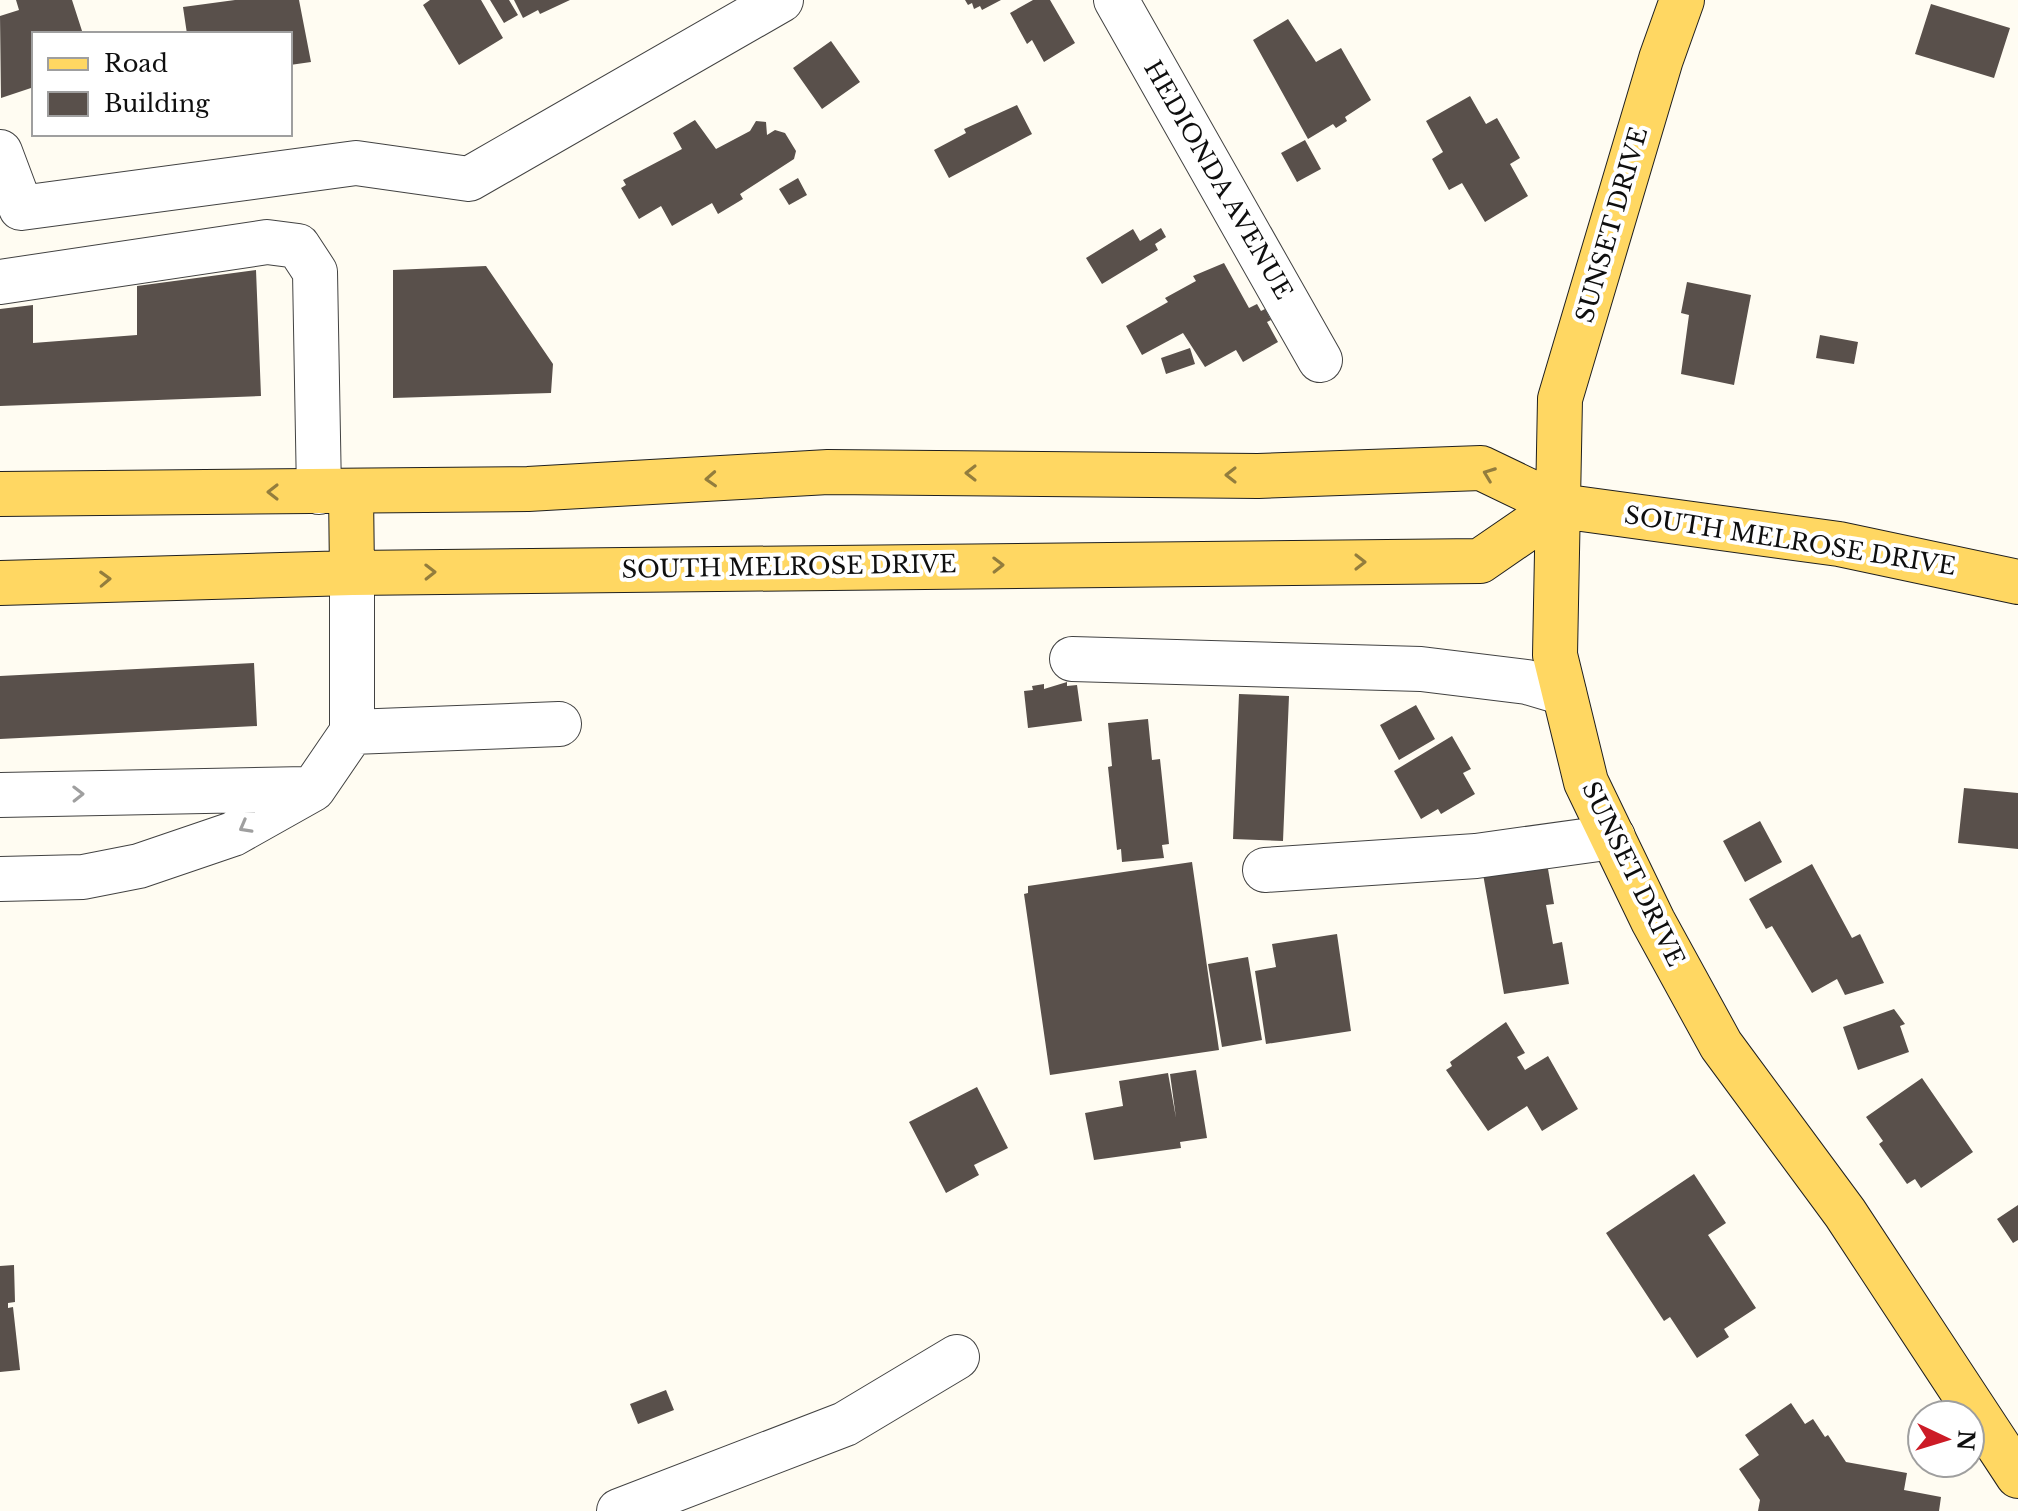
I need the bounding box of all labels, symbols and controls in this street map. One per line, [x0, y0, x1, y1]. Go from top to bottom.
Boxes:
legend [32, 32, 292, 136]
text: Road [104, 49, 168, 78]
street label: HEDIONDA AVENUE [1138, 55, 1299, 304]
text: Building [104, 89, 210, 118]
street label: SUNSET DRIVE [1570, 124, 1653, 326]
one-way arrow [964, 464, 977, 482]
one-way arrow [1224, 466, 1237, 484]
one-way arrow [1483, 467, 1497, 483]
one-way arrow [704, 470, 717, 487]
one-way arrow [266, 484, 279, 501]
street label: SOUTH MELROSE DRIVE [1622, 500, 1958, 581]
street label: SOUTH MELROSE DRIVE [621, 549, 957, 584]
one-way arrow [1354, 553, 1367, 571]
one-way arrow [992, 556, 1005, 573]
one-way arrow [424, 564, 437, 581]
one-way arrow [99, 570, 112, 587]
street label: SUNSET DRIVE [1576, 777, 1691, 971]
one-way arrow [72, 785, 85, 802]
one-way arrow [239, 817, 254, 833]
north arrow [1906, 1399, 1986, 1479]
text: N [1951, 1429, 1980, 1452]

